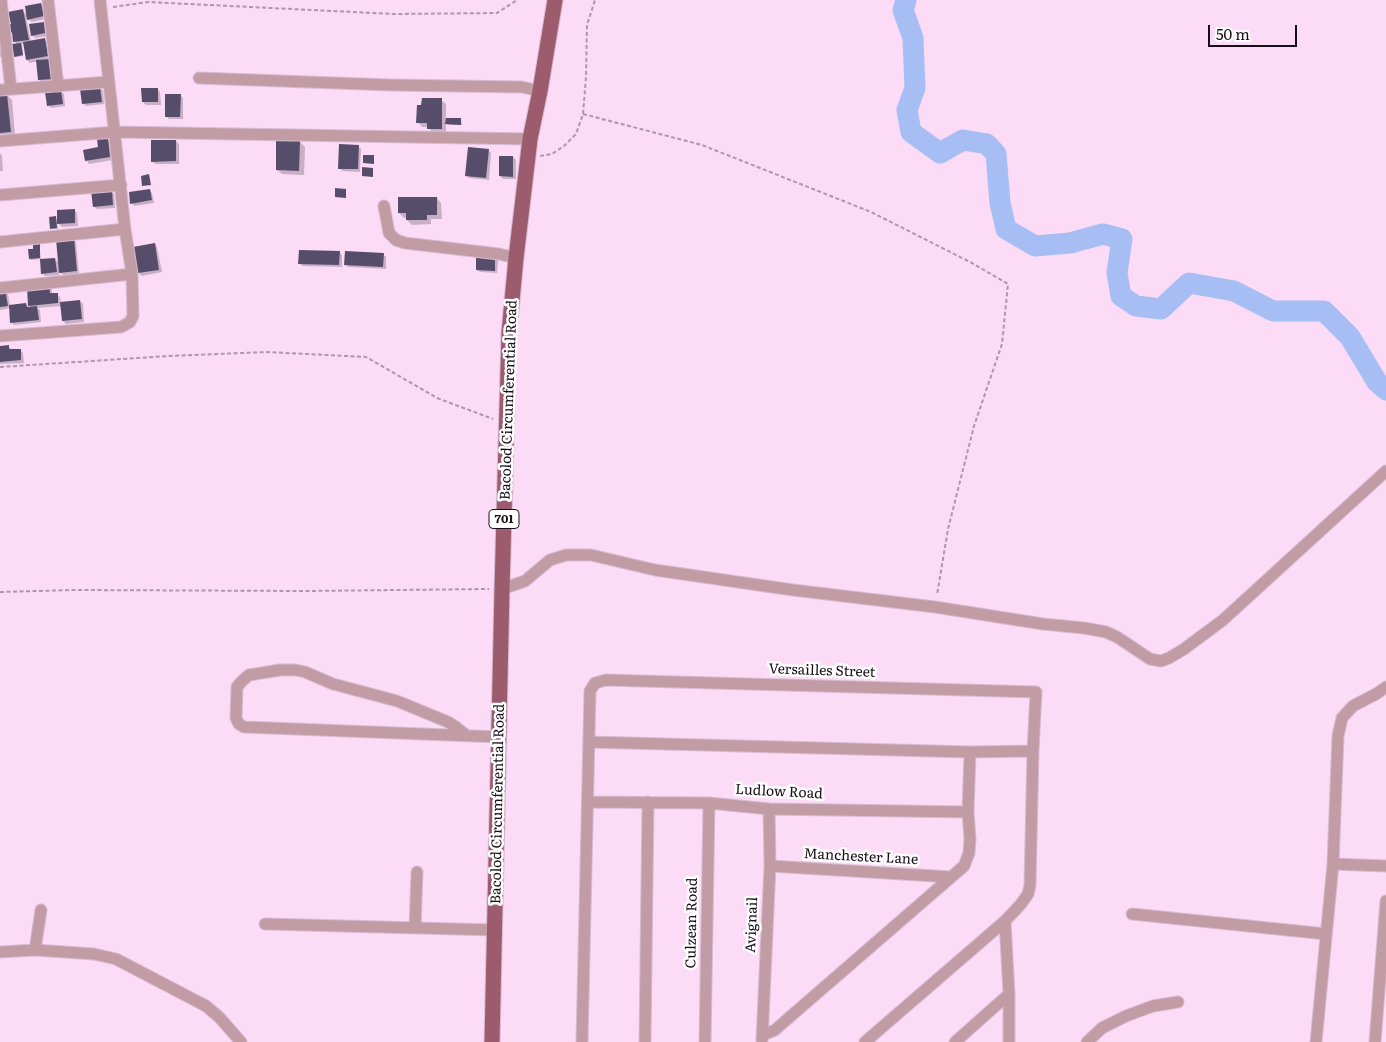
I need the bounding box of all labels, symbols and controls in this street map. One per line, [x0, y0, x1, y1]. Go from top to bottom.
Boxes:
scale bar [1211, 15, 1300, 47]
text: 50 m [1216, 22, 1250, 45]
street label: Bacolod Circumferential Road [497, 300, 521, 500]
road number: 701 [489, 509, 519, 528]
street label: Versailles Street [768, 661, 876, 681]
street label: Bacolod Circumferential Road [488, 704, 508, 904]
street label: Ludlow Road [735, 781, 823, 803]
street label: Manchester Lane [803, 846, 919, 868]
street label: Culzean Road [683, 878, 701, 968]
street label: Avignail [743, 897, 761, 953]

